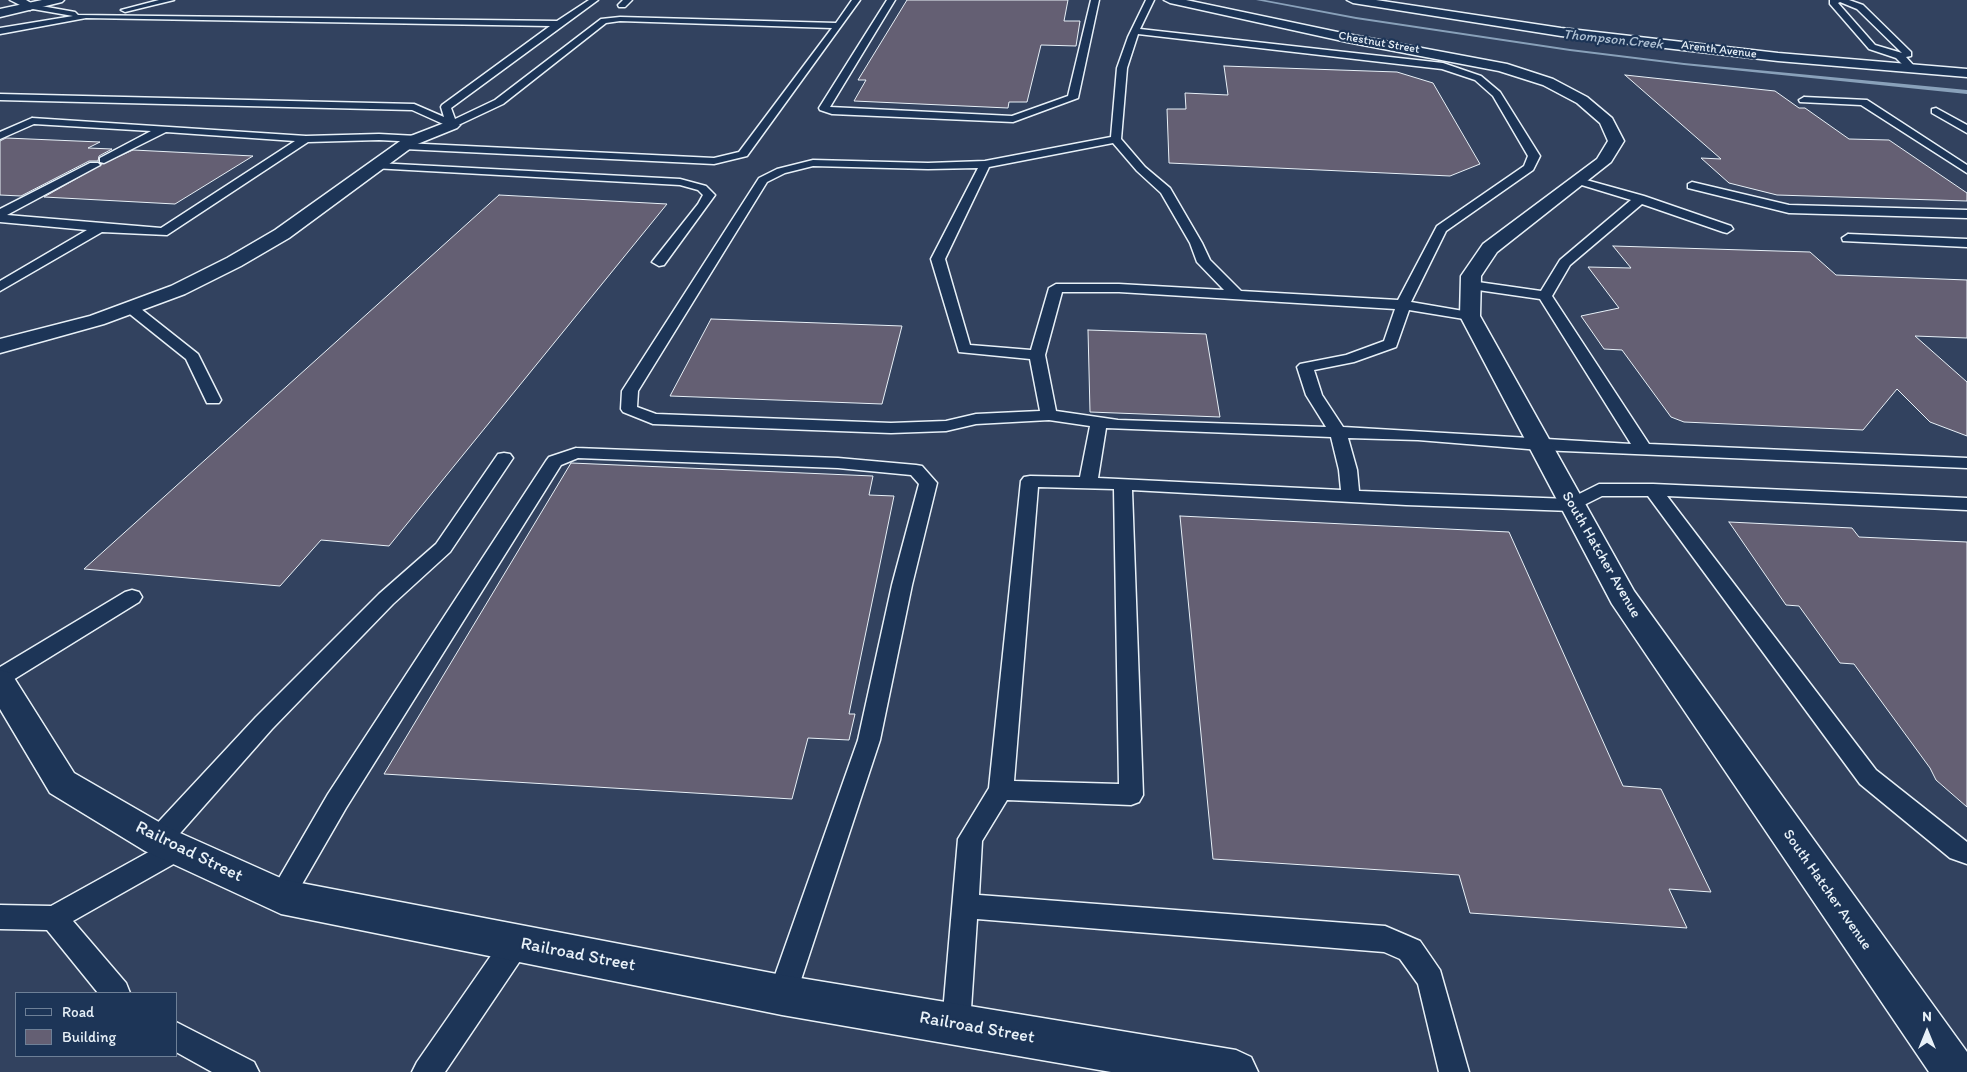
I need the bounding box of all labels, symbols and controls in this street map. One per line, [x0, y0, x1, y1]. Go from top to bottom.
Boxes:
water label: Thompson Creek [1562, 26, 1664, 54]
street label: Chestnut Street [1337, 29, 1421, 57]
street label: Arenth Avenue [1681, 38, 1757, 62]
street label: South Hatcher Avenue [1557, 489, 1645, 621]
street label: Railroad Street [132, 817, 246, 887]
street label: South Hatcher Avenue [1779, 826, 1875, 954]
street label: Railroad Street [519, 933, 637, 977]
legend [15, 992, 178, 1057]
text: Road [62, 1003, 94, 1021]
street label: Railroad Street [918, 1007, 1036, 1049]
north arrow [1902, 1007, 1952, 1057]
text: N [1922, 1008, 1932, 1025]
text: Building [62, 1028, 116, 1046]

